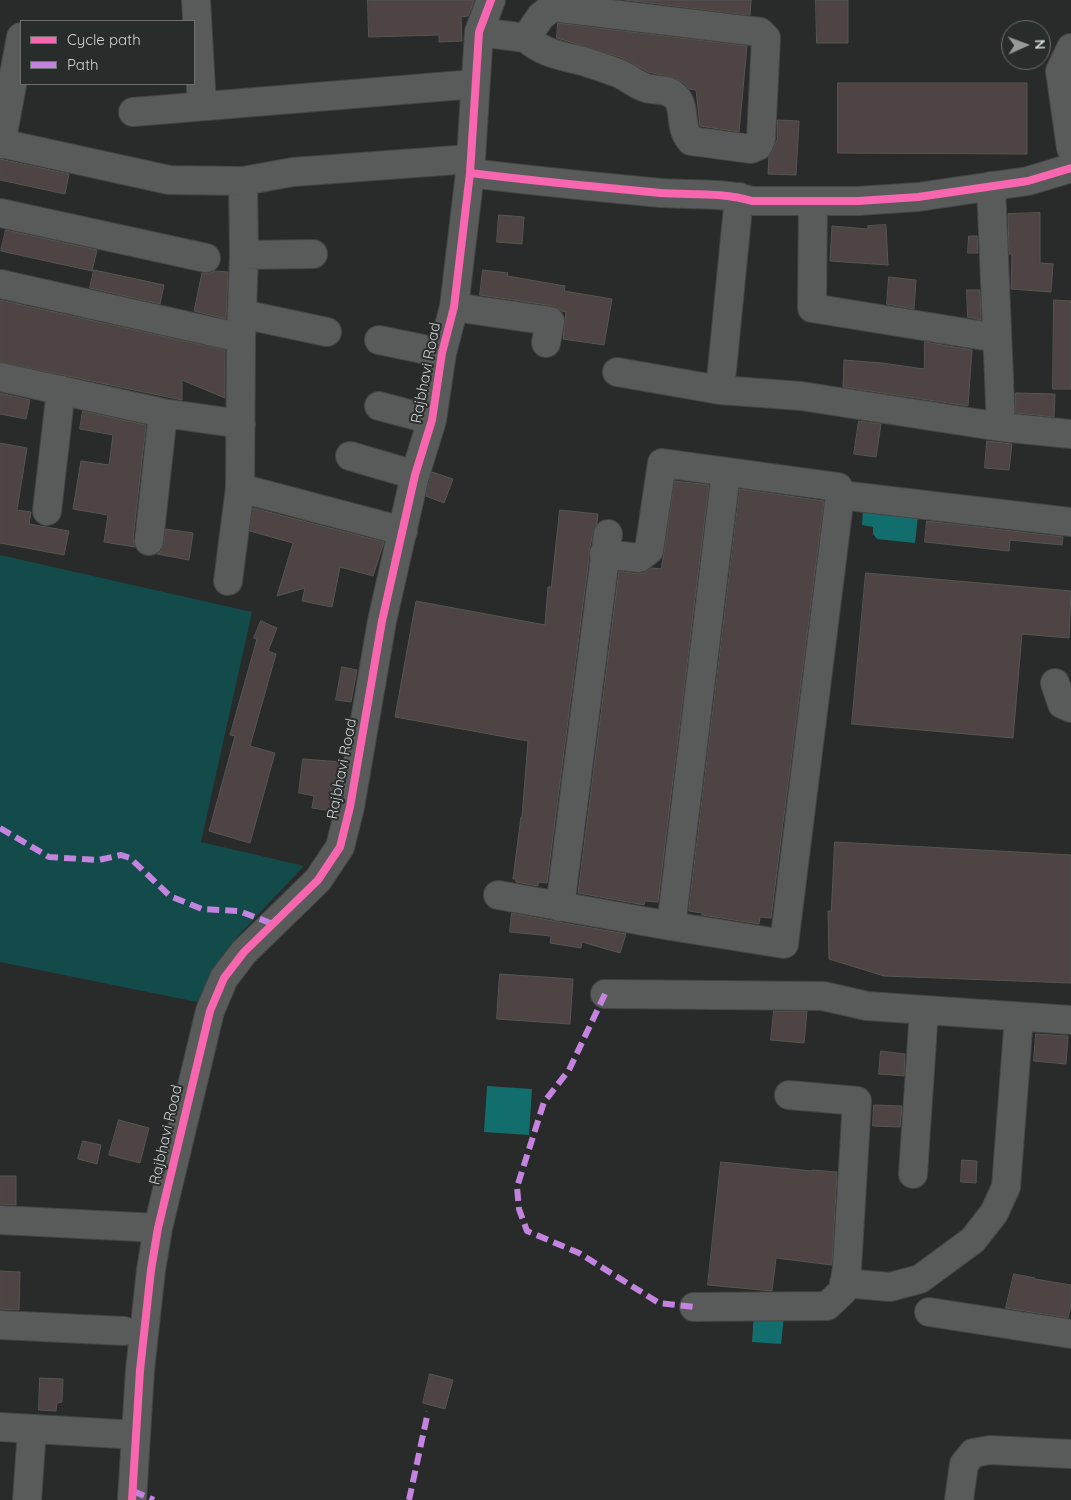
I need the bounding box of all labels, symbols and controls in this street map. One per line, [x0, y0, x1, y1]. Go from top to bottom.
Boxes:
legend [20, 20, 195, 85]
north arrow [1001, 20, 1051, 70]
text: Cycle path [67, 30, 141, 49]
text: N [1031, 39, 1049, 50]
text: Path [67, 55, 99, 74]
street label: Rajbhavi Road [407, 321, 445, 425]
street label: Rajbhavi Road [323, 717, 361, 821]
street label: Rajbhavi Road [146, 1083, 186, 1187]

